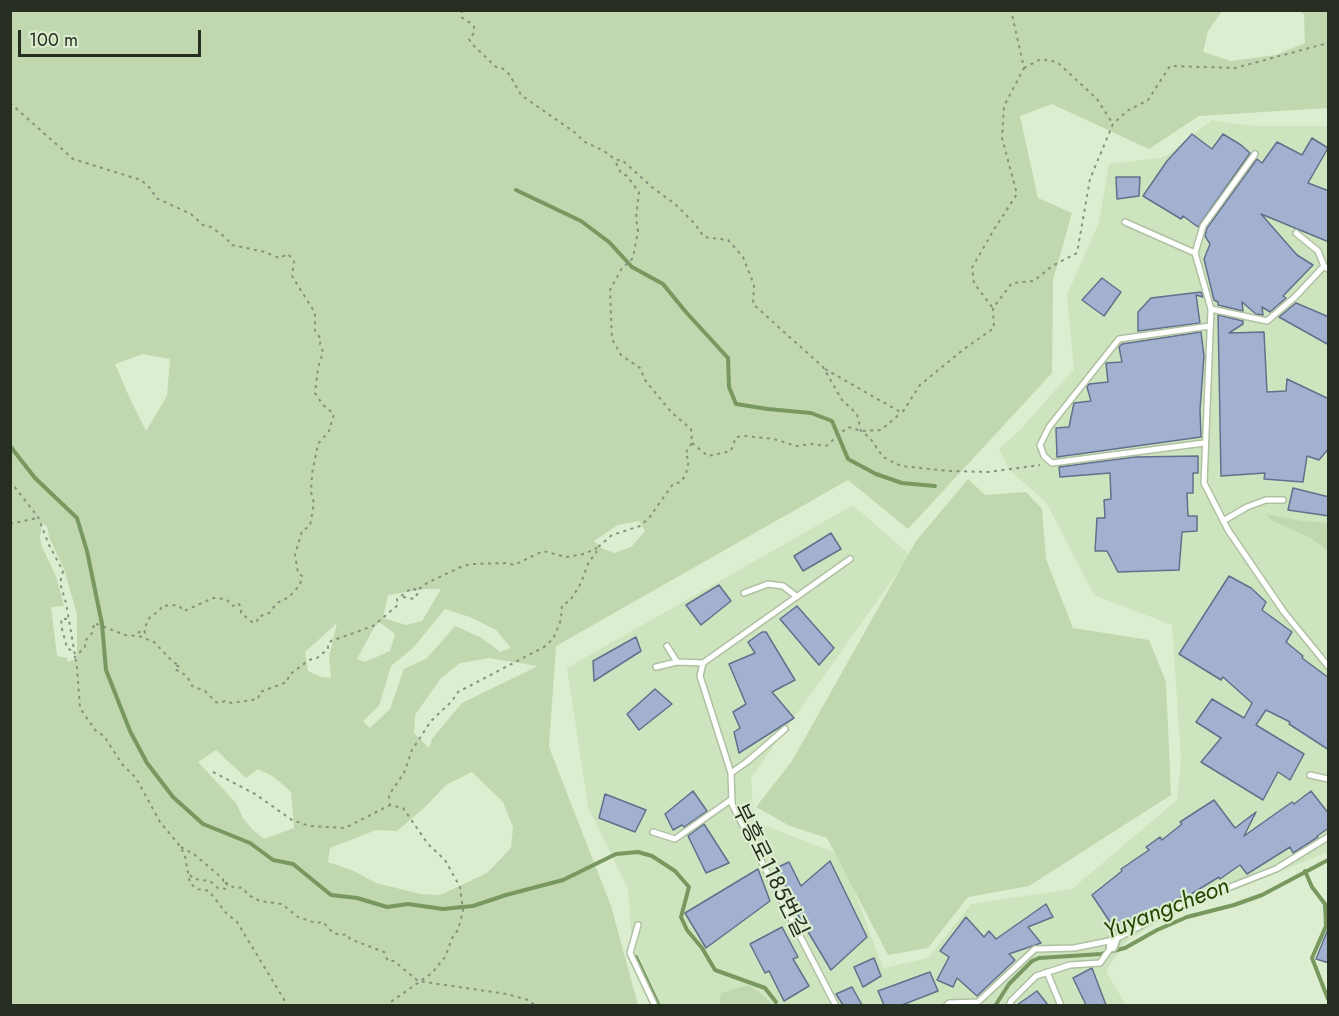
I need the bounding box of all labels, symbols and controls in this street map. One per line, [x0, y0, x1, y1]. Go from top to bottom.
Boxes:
scale bar [21, 18, 204, 56]
text: 100 m [29, 27, 78, 53]
street label: 부흥로1185번길 [725, 800, 813, 942]
water label: Yuyangcheon [1100, 873, 1234, 947]

